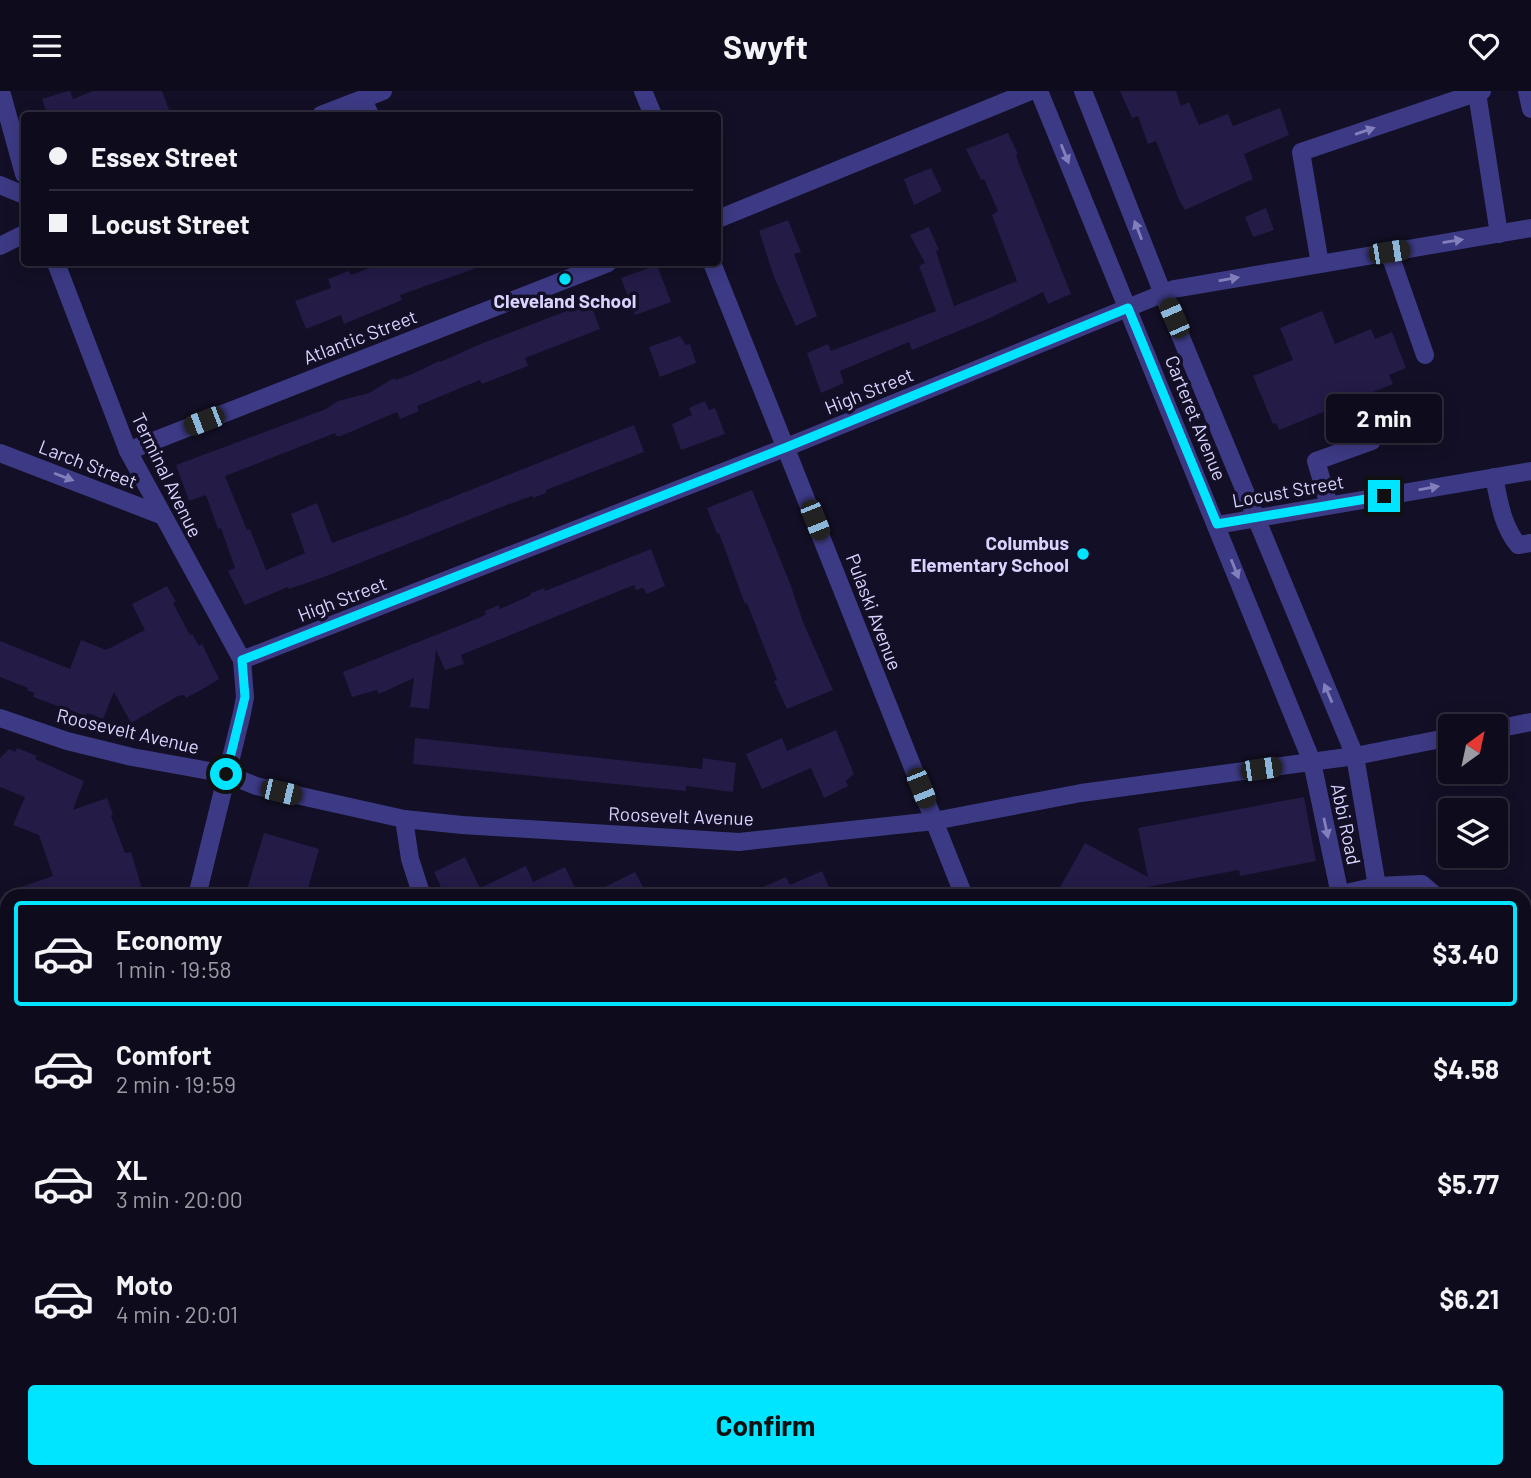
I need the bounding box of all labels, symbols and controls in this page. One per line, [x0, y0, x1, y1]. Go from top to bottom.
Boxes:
icon: menu [28, 27, 66, 65]
text: Swyft [723, 27, 808, 65]
icon: heart [1465, 27, 1503, 65]
one-way arrow [1355, 125, 1376, 135]
text: Essex Street [91, 141, 238, 172]
one-way arrow [1059, 144, 1071, 164]
text: Locust Street [91, 208, 250, 239]
one-way arrow [1132, 220, 1143, 241]
one-way arrow [1442, 235, 1464, 246]
car [1367, 238, 1412, 266]
marker: Cleveland School [557, 271, 573, 287]
one-way arrow [1218, 273, 1240, 284]
place label: Cleveland School [494, 289, 636, 312]
car [1156, 295, 1193, 341]
street label: Atlantic Street [300, 304, 420, 369]
street label: Carteret Avenue [1161, 352, 1232, 484]
street label: High Street [821, 362, 916, 419]
callout: 2 min [1326, 395, 1442, 443]
car [181, 404, 228, 438]
text: 2 min [1356, 404, 1412, 432]
street label: Terminal Avenue [127, 409, 208, 541]
street label: Larch Street [36, 434, 140, 493]
street label: Locust Street [1230, 469, 1346, 512]
one-way arrow [53, 472, 74, 483]
route end [1368, 480, 1400, 512]
one-way arrow [1418, 482, 1440, 493]
car [798, 497, 833, 543]
place label: Columbus Elementary School [911, 531, 1069, 576]
marker: Columbus Elementary School [1075, 546, 1091, 562]
street label: Pulaski Avenue [842, 550, 907, 673]
one-way arrow [1229, 558, 1240, 579]
street label: High Street [294, 571, 390, 626]
one-way arrow [1322, 683, 1334, 703]
street label: Roosevelt Avenue [55, 703, 202, 758]
north arrow [1438, 714, 1508, 784]
map controls [1438, 714, 1508, 868]
car [1239, 756, 1284, 782]
route start [210, 758, 242, 790]
car [904, 765, 939, 811]
car [259, 777, 304, 807]
street label: Abbi Road [1327, 781, 1366, 867]
button: layers [1438, 798, 1508, 868]
street label: Roosevelt Avenue [608, 801, 754, 830]
one-way arrow [1320, 817, 1331, 839]
icon: car [32, 922, 95, 985]
text: Economy [116, 924, 222, 955]
text: $3.40 [1433, 938, 1499, 969]
text: 1 min · 19:58 [116, 955, 232, 983]
icon: car [32, 1037, 95, 1100]
text: Comfort [116, 1039, 212, 1070]
text: $4.58 [1433, 1053, 1499, 1084]
text: 2 min · 19:59 [116, 1070, 236, 1098]
icon: car [32, 1152, 95, 1215]
text: XL [116, 1154, 147, 1185]
text: $5.77 [1437, 1168, 1499, 1199]
text: 3 min · 20:00 [116, 1185, 243, 1213]
icon: car [32, 1267, 95, 1330]
text: Moto [116, 1269, 173, 1300]
text: $6.21 [1440, 1283, 1499, 1314]
text: 4 min · 20:01 [116, 1300, 238, 1328]
button: Confirm [28, 1385, 1503, 1465]

